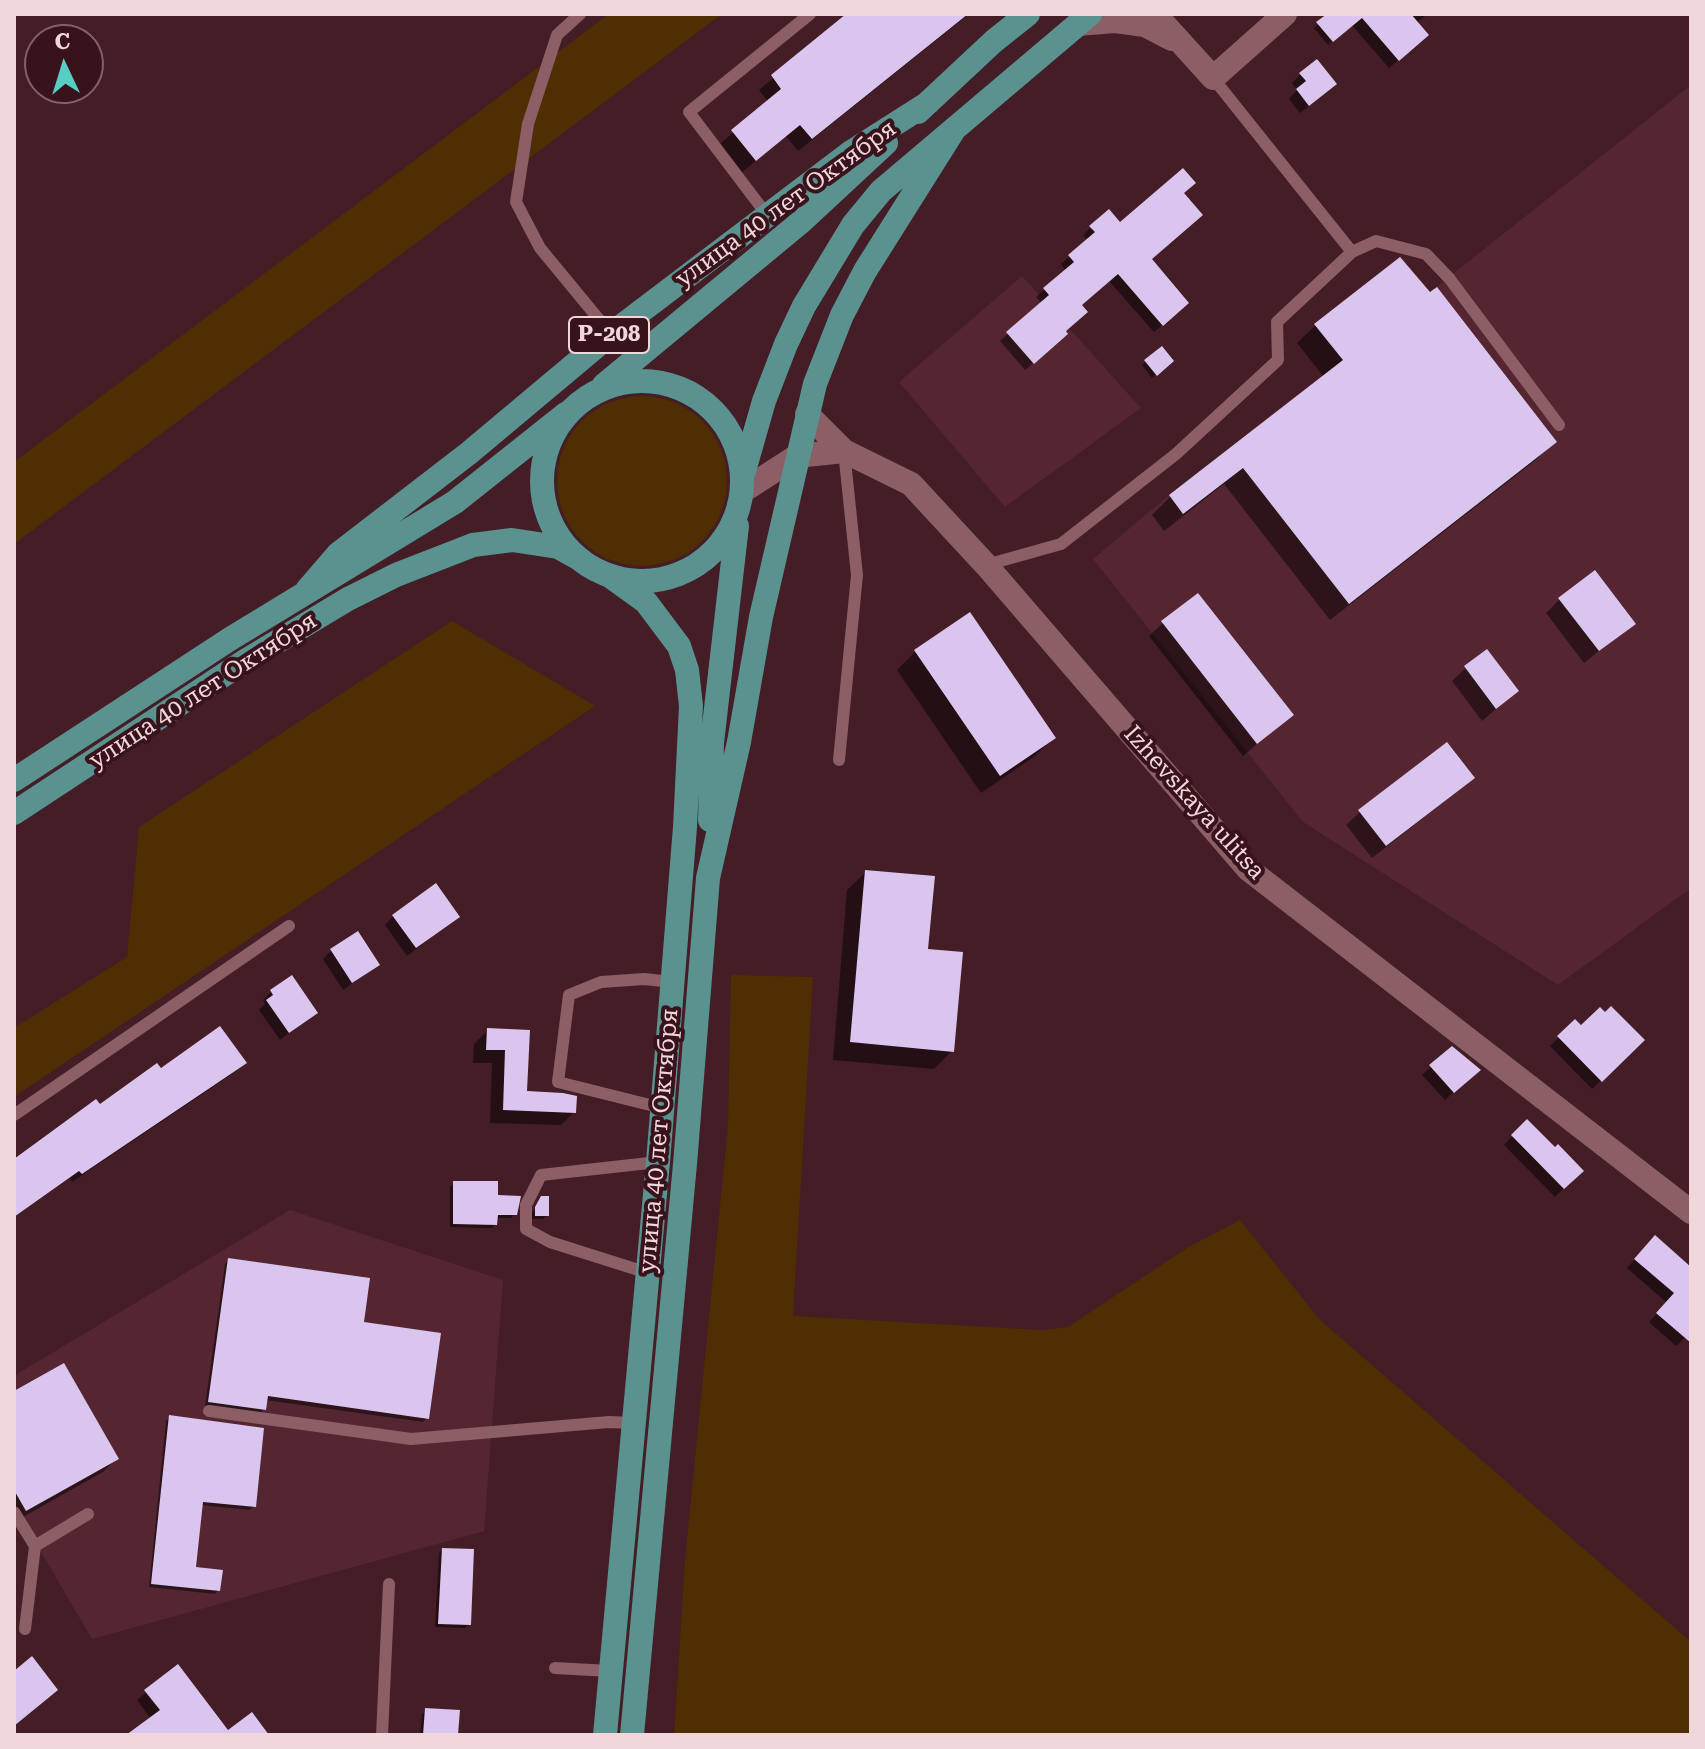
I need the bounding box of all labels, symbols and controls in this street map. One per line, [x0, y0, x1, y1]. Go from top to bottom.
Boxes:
north arrow [24, 24, 104, 104]
text: С [54, 29, 71, 55]
street label: улица 40 лет Октября [670, 114, 902, 294]
road number: Р-208 [569, 317, 649, 353]
street label: улица 40 лет Октября [84, 607, 322, 775]
street label: Izhevskaya ulitsa [1118, 720, 1270, 886]
street label: улица 40 лет Октября [633, 1008, 685, 1274]

